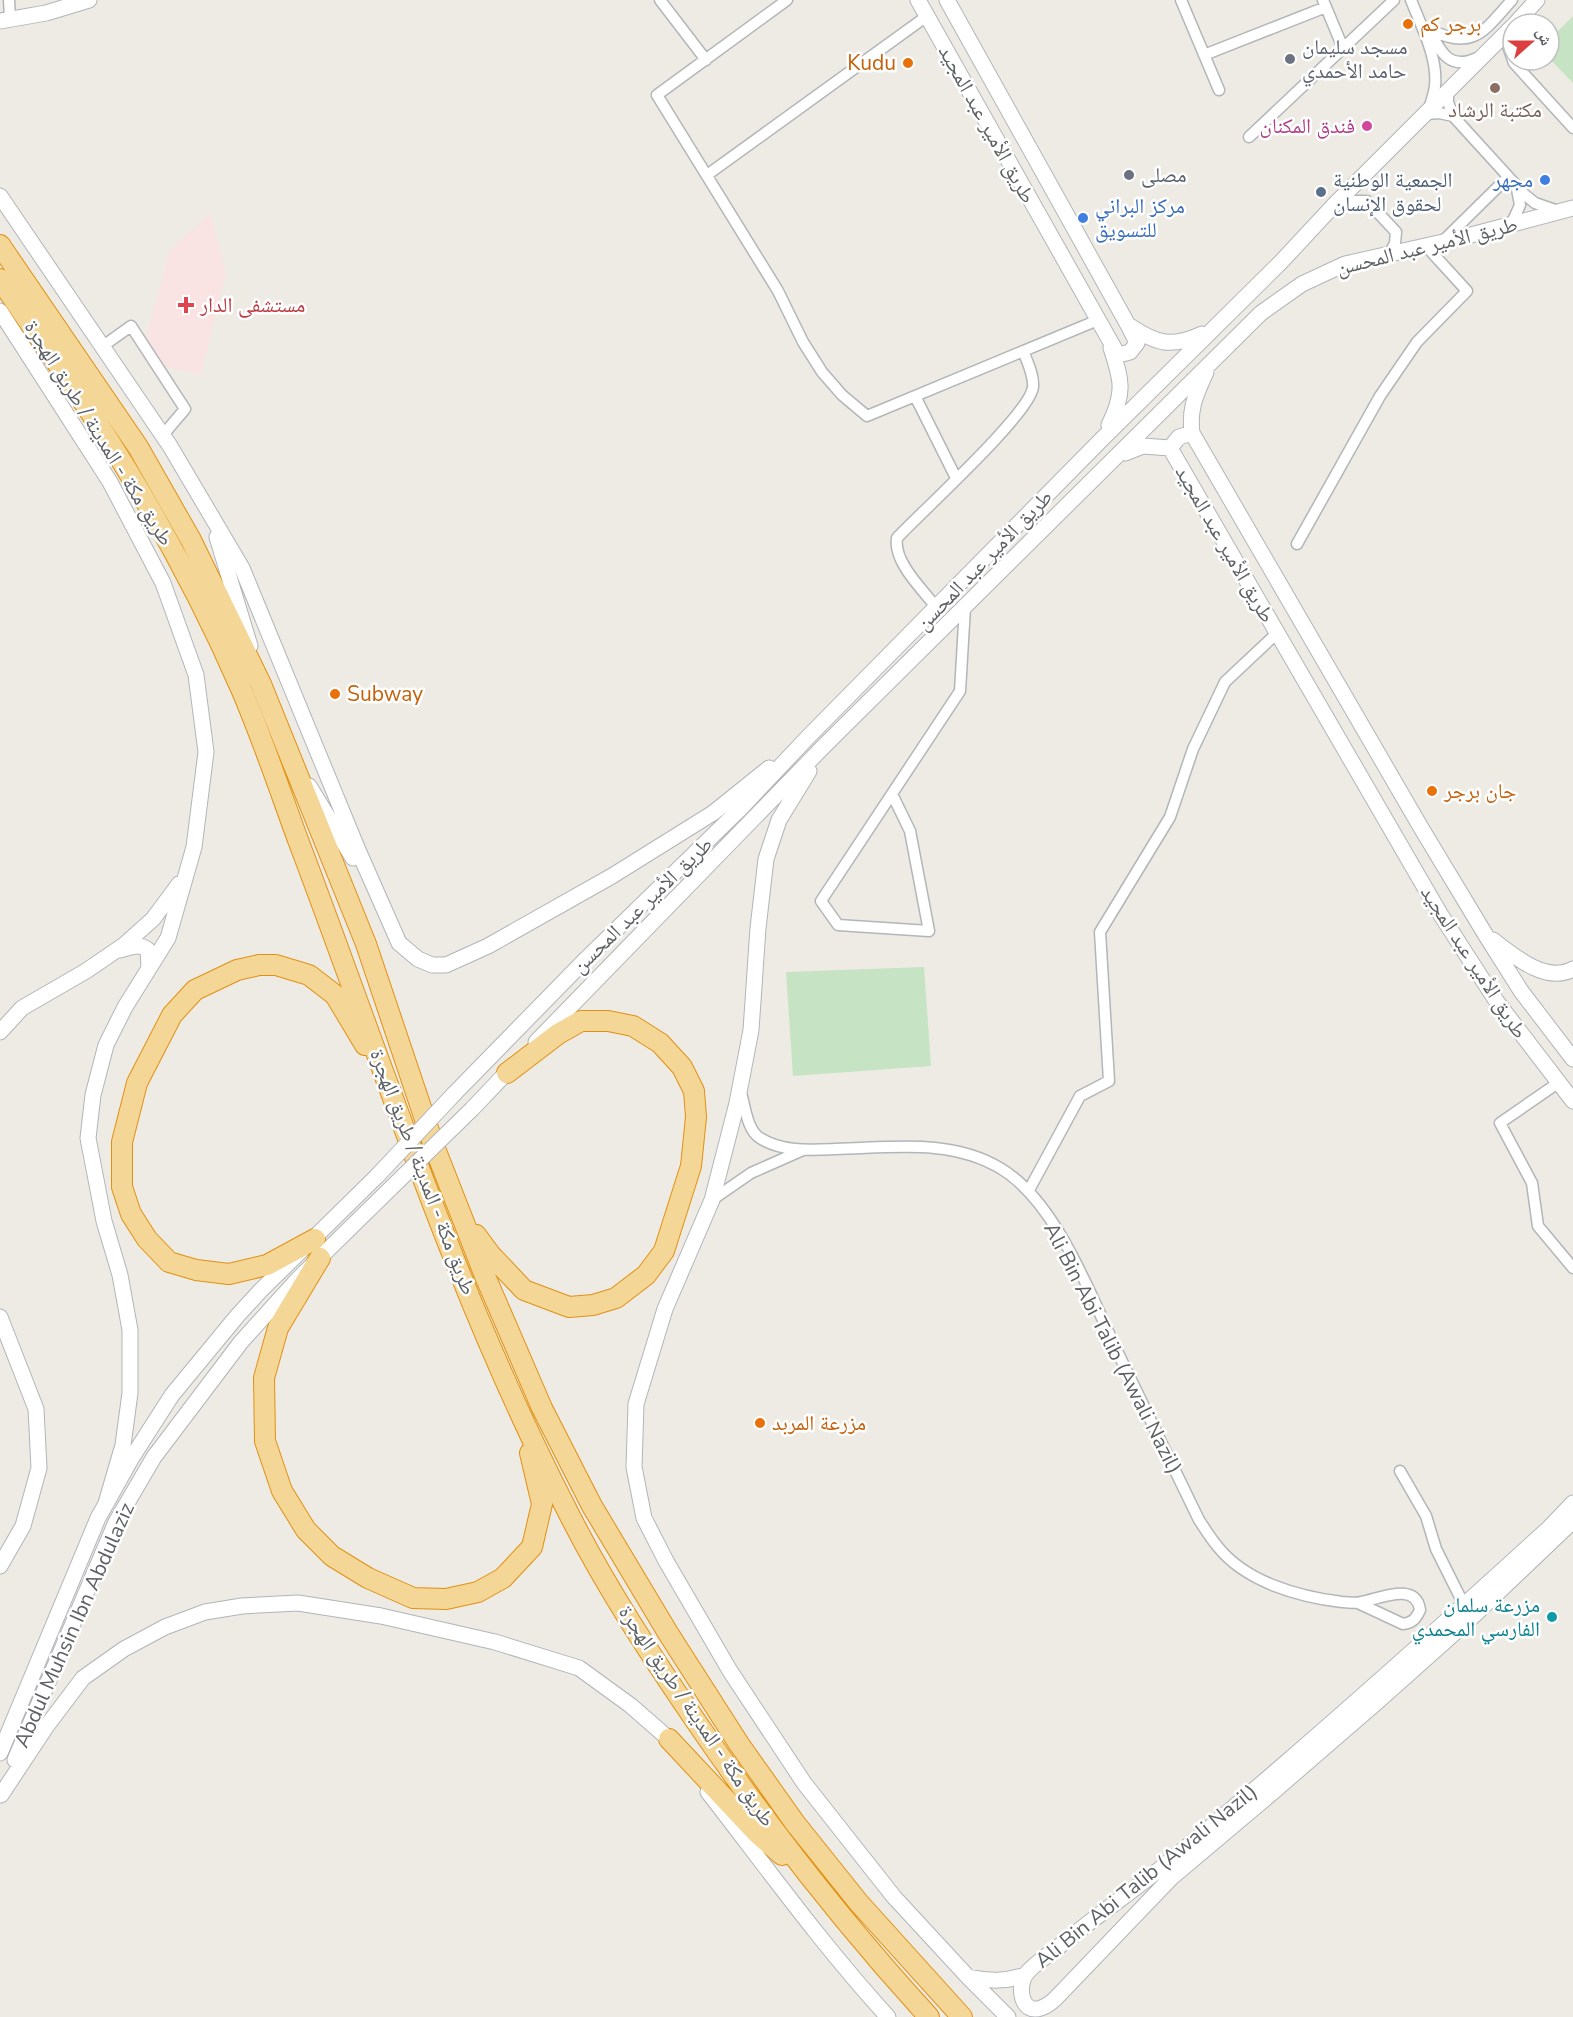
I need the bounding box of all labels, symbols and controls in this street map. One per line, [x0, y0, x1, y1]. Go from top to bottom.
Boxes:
place label: برجر كم [1420, 10, 1481, 38]
north arrow [1501, 12, 1561, 72]
marker: برجر كم [1401, 17, 1415, 31]
text: ش [1531, 25, 1557, 49]
place label: مسجد سليمان حامد الأحمدي [1302, 33, 1408, 87]
street label: طريق الأمير عبد المجيد [932, 40, 1042, 208]
place label: Kudu [847, 49, 896, 77]
marker: مسجد سليمان حامد الأحمدي [1283, 52, 1297, 66]
marker: Kudu [901, 56, 915, 70]
marker: مكتبة الرشاد [1488, 81, 1502, 95]
place label: مكتبة الرشاد [1448, 96, 1542, 124]
place label: فندق المكنان [1260, 112, 1355, 140]
marker: فندق المكنان [1360, 119, 1374, 133]
place label: مصلى [1141, 161, 1187, 189]
place label: الجمعية الوطنية لحقوق الإنسان [1333, 166, 1453, 218]
place label: مجهر [1492, 166, 1533, 194]
marker: مصلى [1122, 168, 1136, 182]
marker: مجهر [1538, 173, 1552, 187]
marker: الجمعية الوطنية لحقوق الإنسان [1314, 185, 1328, 199]
place label: مركز البراني للتسويق [1095, 192, 1185, 244]
street label: طريق الأمير عبد المحسن [1334, 210, 1520, 282]
marker: مركز البراني للتسويق [1076, 211, 1090, 225]
place label: مستشفى الدار [199, 291, 305, 319]
marker: مستشفى الدار [177, 296, 195, 314]
street label: طريق مكة - المدينة / طريق الهجرة [18, 315, 180, 551]
street label: طريق الأمير عبد المجيد [1169, 460, 1281, 628]
street label: طريق الأمير عبد المحسن [909, 483, 1059, 637]
place label: Subway [347, 680, 423, 708]
marker: Subway [328, 687, 342, 701]
place label: جان برجر [1443, 777, 1516, 805]
marker: جان برجر [1425, 784, 1439, 798]
street label: طريق الأمير عبد المحسن [565, 830, 719, 980]
street label: طريق الأمير عبد المجيد [1414, 880, 1534, 1044]
street label: طريق مكة - المدينة / طريق الهجرة [363, 1045, 483, 1299]
street label: Ali Bin Abi Talib (Awali Nazil) [1037, 1218, 1189, 1478]
place label: مزرعة المربد [772, 1409, 866, 1437]
marker: مزرعة المربد [753, 1416, 767, 1430]
street label: Abdul Muhsin Ibn Abdulaziz [7, 1498, 141, 1752]
place label: مزرعة سلمان الفارسي المحمدي [1412, 1591, 1540, 1645]
street label: طريق مكة - المدينة / طريق الهجرة [612, 1600, 782, 1832]
marker: مزرعة سلمان الفارسي المحمدي [1545, 1610, 1559, 1624]
street label: Ali Bin Abi Talib (Awali Nazil) [1029, 1778, 1263, 1974]

